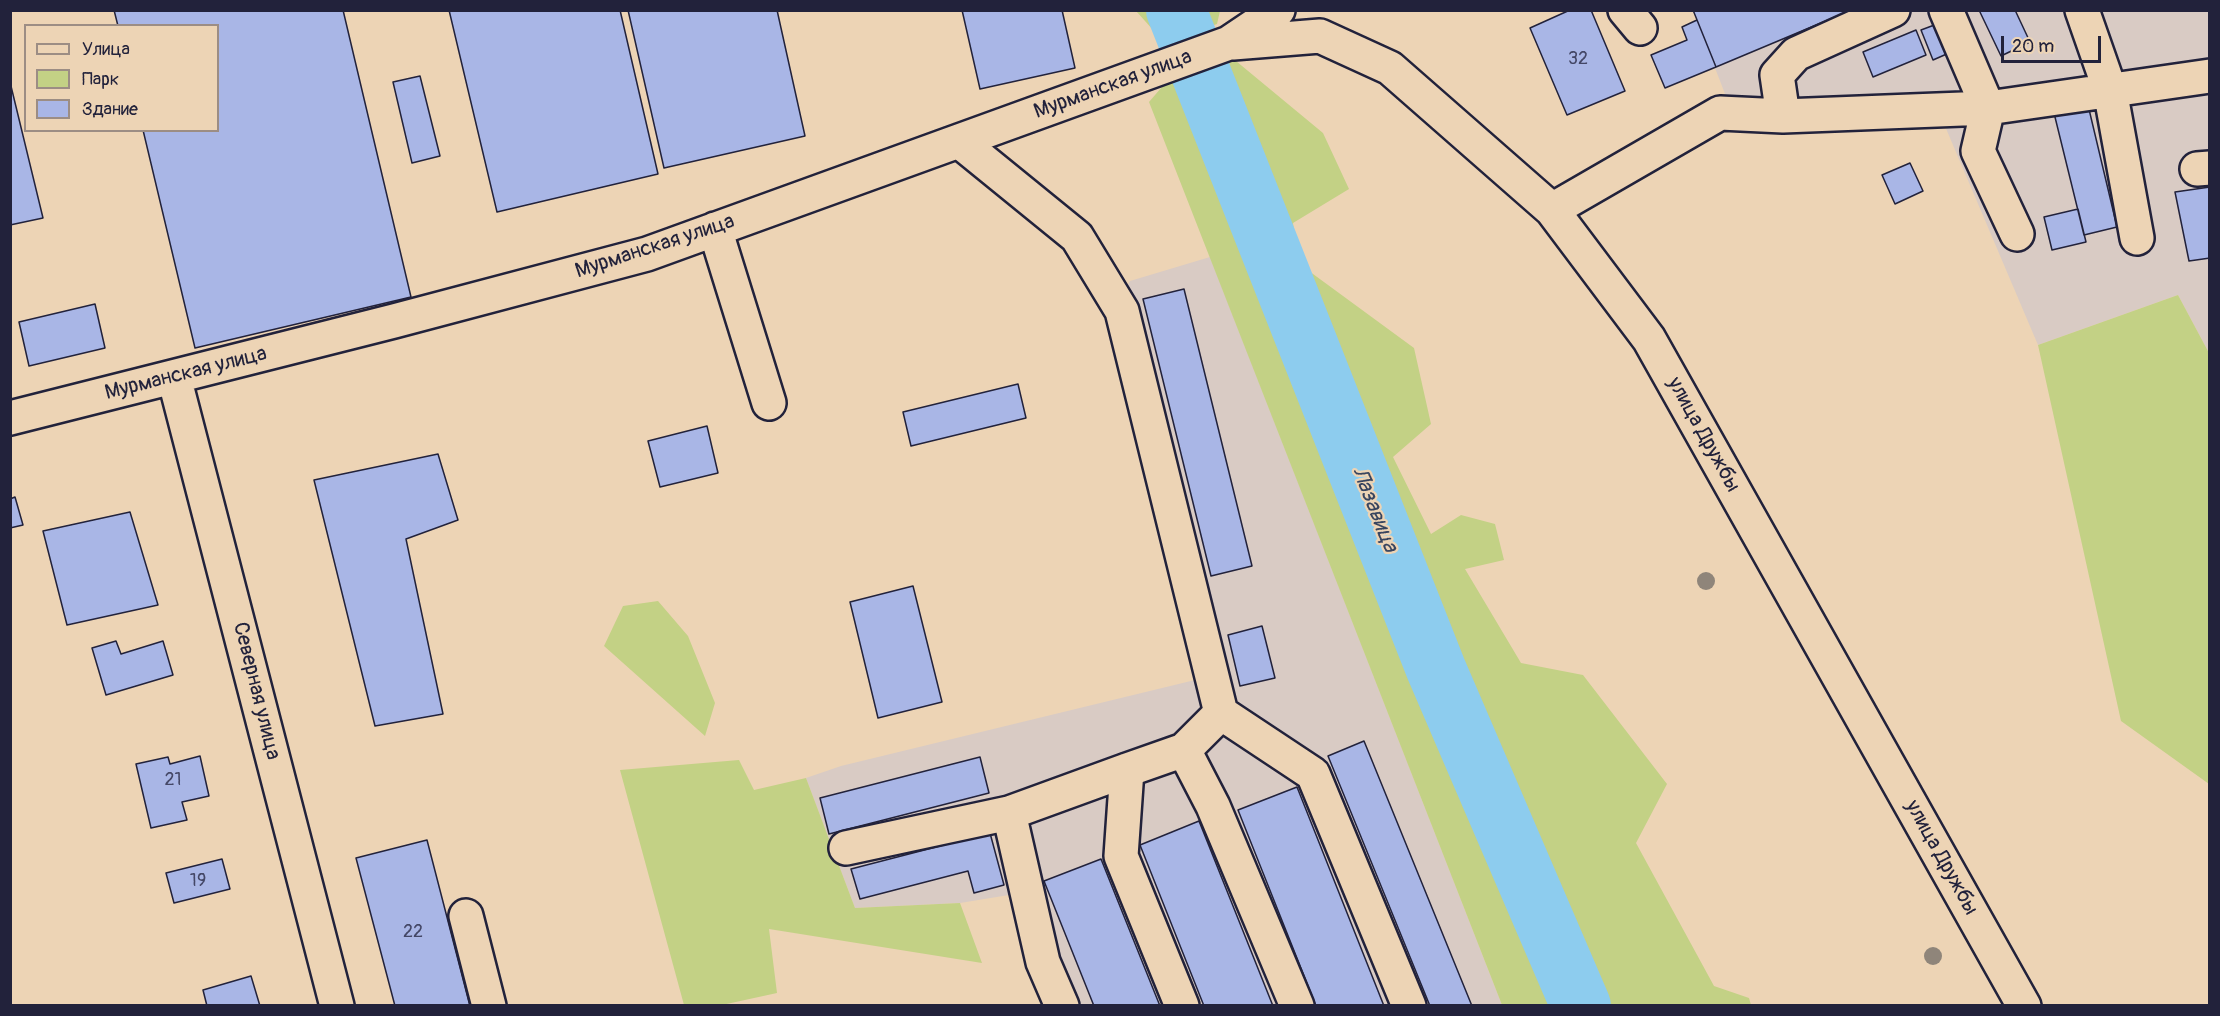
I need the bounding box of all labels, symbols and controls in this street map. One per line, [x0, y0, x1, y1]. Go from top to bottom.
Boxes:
legend [24, 24, 219, 132]
scale bar [2004, 24, 2104, 62]
text: 20 m [2012, 35, 2054, 58]
text: Улица [82, 38, 130, 61]
street label: Мурманская улица [1031, 45, 1195, 125]
house number: 32 [1568, 48, 1588, 70]
text: Парк [82, 68, 119, 91]
text: Здание [82, 98, 138, 121]
street label: Мурманская улица [572, 209, 738, 285]
street label: Мурманская улица [102, 342, 270, 406]
street label: улица Дружбы [1661, 373, 1745, 497]
water label: Лазавица [1345, 464, 1403, 556]
street label: Северная улица [227, 620, 285, 762]
house number: 21 [164, 769, 182, 791]
street label: улица Дружбы [1899, 796, 1983, 920]
house number: 19 [190, 870, 206, 892]
house number: 22 [403, 921, 423, 943]

